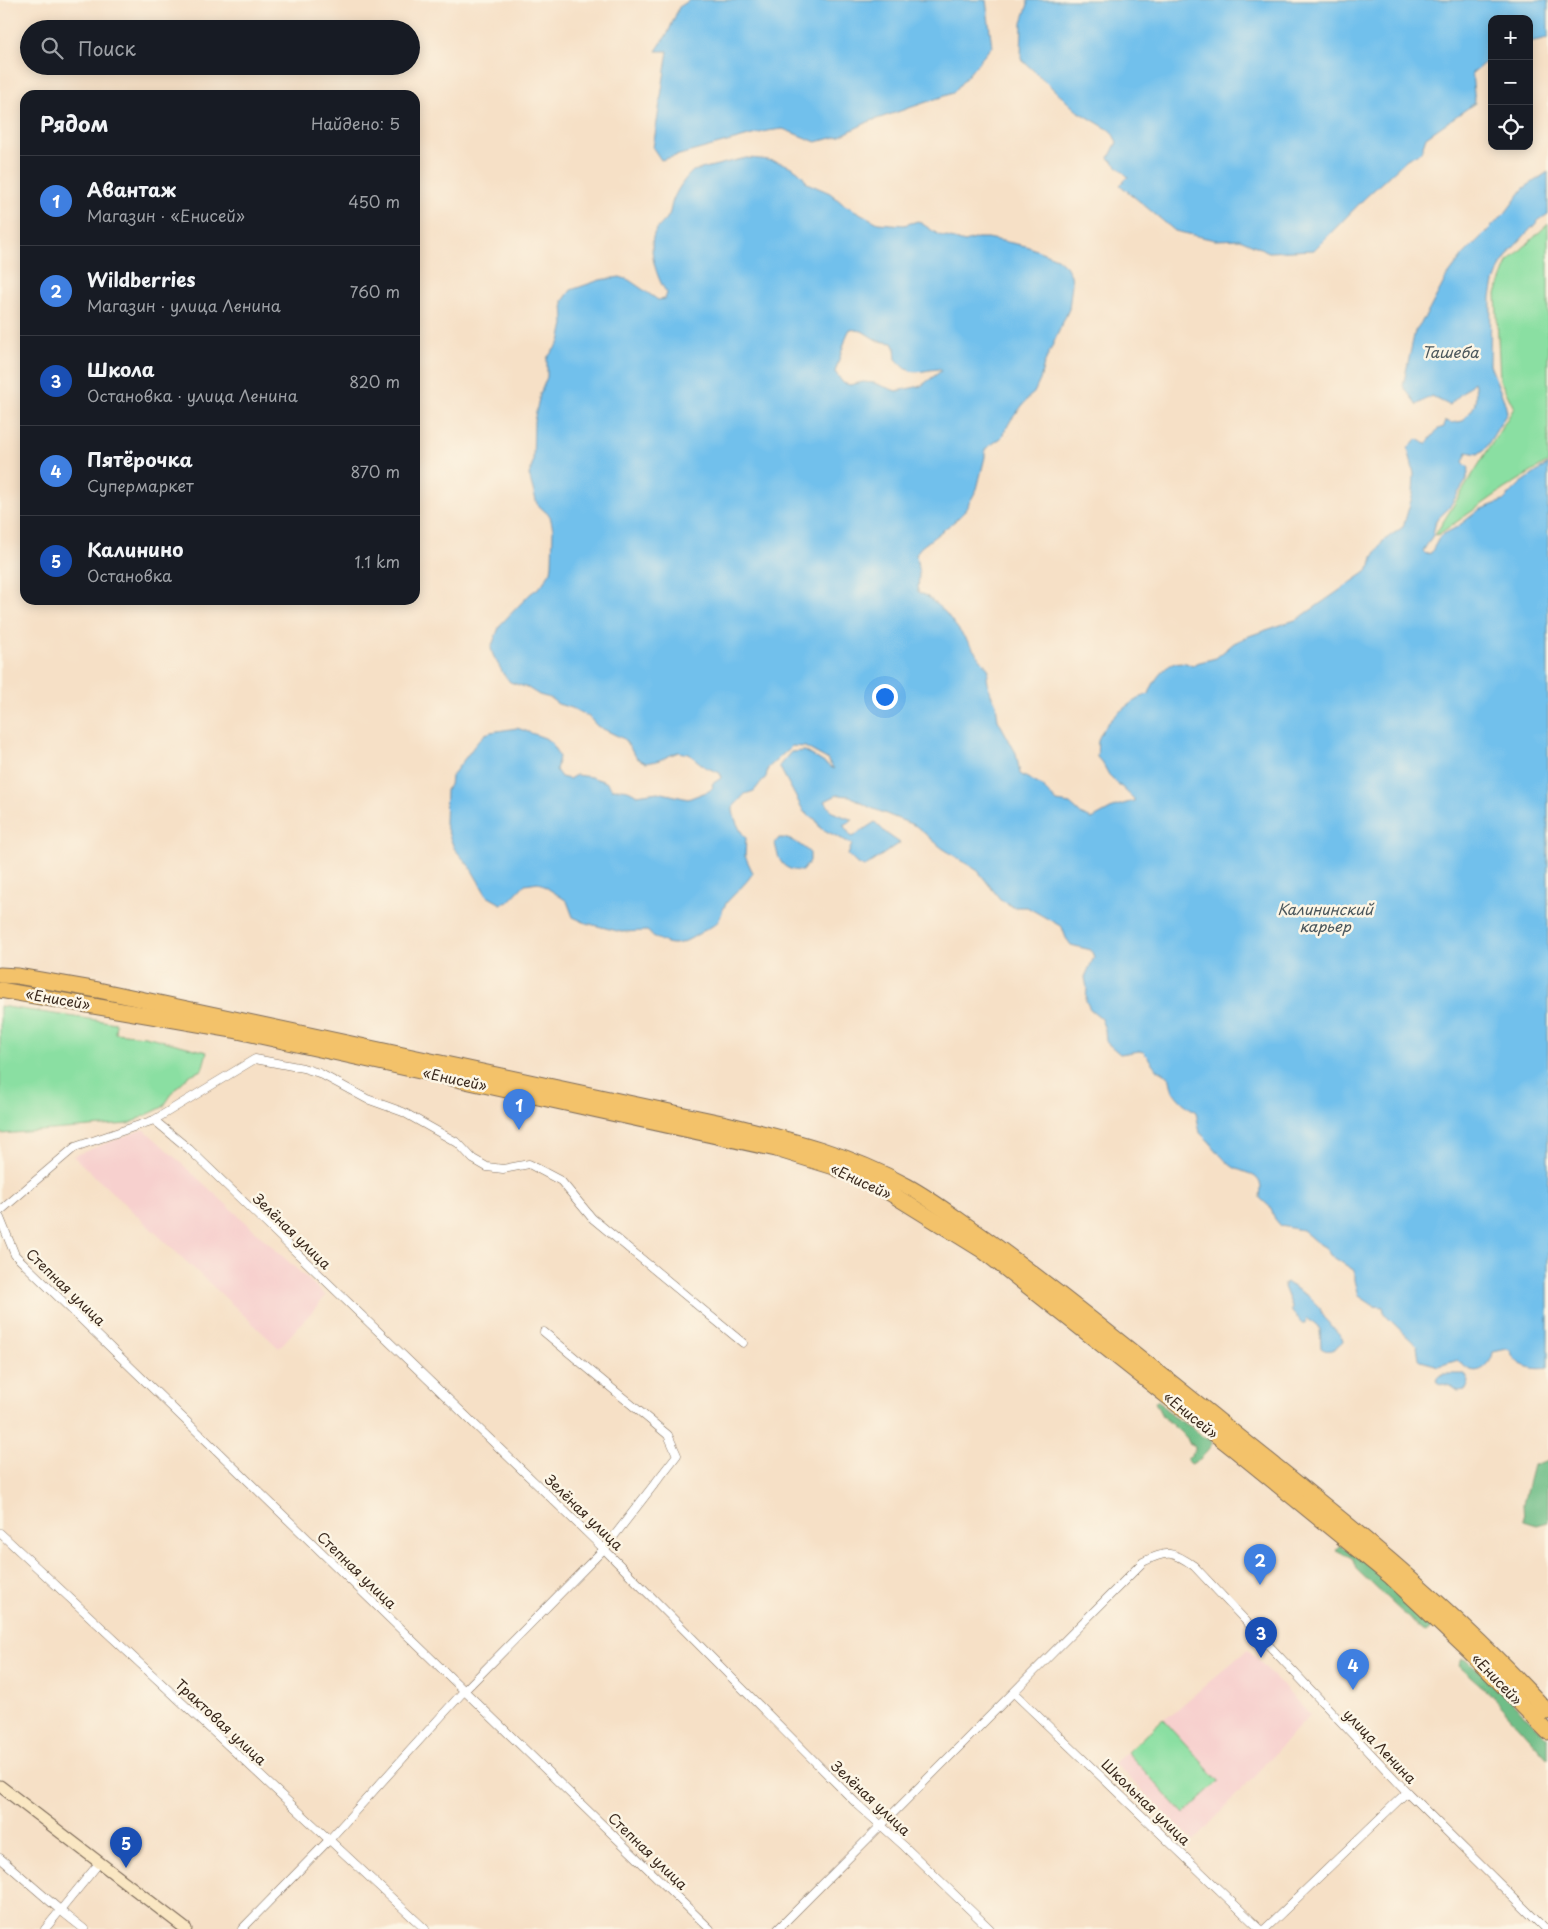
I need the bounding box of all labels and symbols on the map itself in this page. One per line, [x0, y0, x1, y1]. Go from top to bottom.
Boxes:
water label: Ташеба [1421, 340, 1479, 363]
your location [872, 684, 898, 710]
water label: Калининский карьер [1277, 897, 1375, 937]
street label: «Енисей» [24, 983, 92, 1015]
street label: «Енисей» [421, 1062, 489, 1096]
pin: 1 [503, 1089, 535, 1130]
street label: «Енисей» [827, 1158, 895, 1204]
street label: Зелёная улица [248, 1188, 336, 1274]
street label: Степная улица [21, 1244, 111, 1331]
street label: «Енисей» [1159, 1386, 1223, 1444]
street label: Зелёная улица [540, 1469, 628, 1555]
street label: Степная улица [312, 1527, 402, 1614]
pin: 2 [1244, 1544, 1276, 1585]
pin: 3 [1245, 1617, 1277, 1658]
street label: «Енисей» [1467, 1648, 1527, 1710]
pin: 4 [1337, 1649, 1369, 1690]
street label: Трактовая улица [171, 1674, 271, 1770]
street label: улица Ленина [1339, 1704, 1421, 1788]
street label: Школьная улица [1097, 1754, 1195, 1850]
street label: Зелёная улица [827, 1756, 915, 1840]
street label: Степная улица [603, 1808, 693, 1895]
pin: 5 [110, 1827, 142, 1868]

